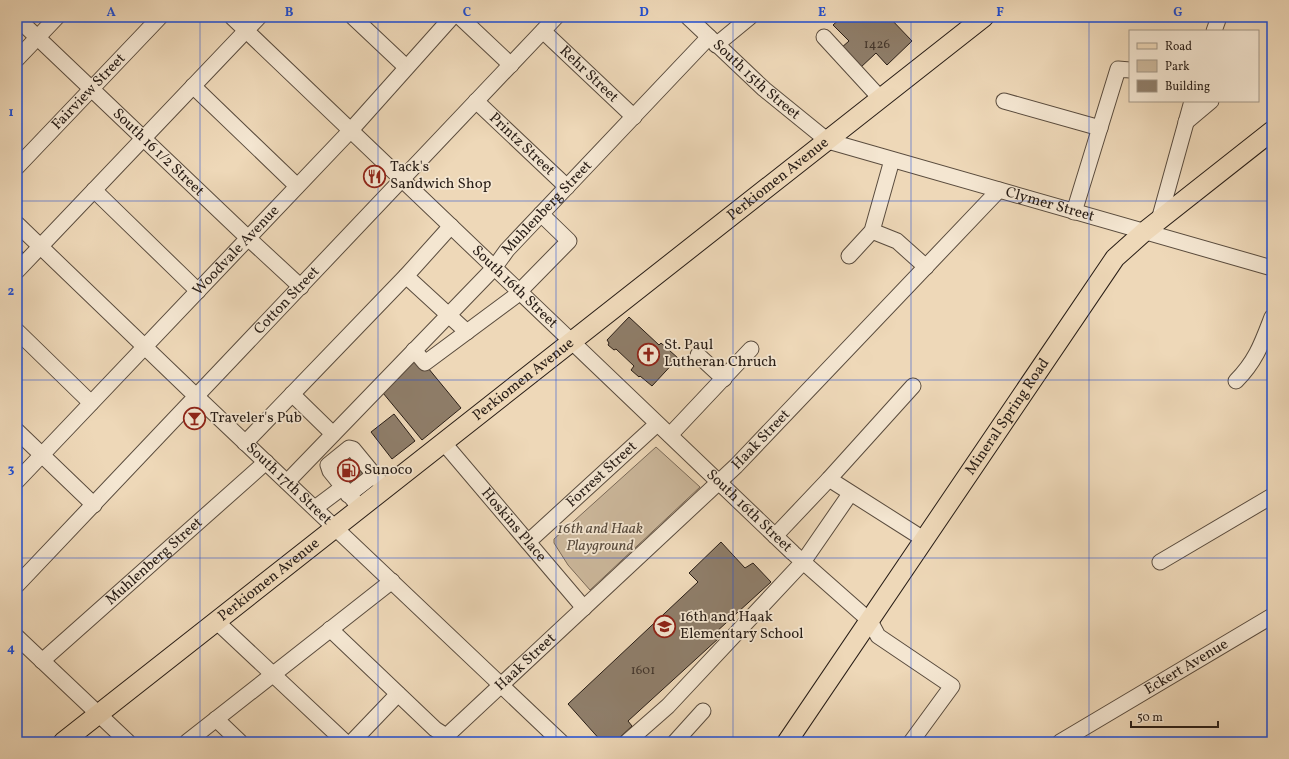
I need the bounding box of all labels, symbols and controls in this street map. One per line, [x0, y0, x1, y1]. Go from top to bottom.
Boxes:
text: A [106, 4, 116, 22]
text: B [285, 4, 294, 22]
text: C [463, 4, 471, 22]
text: D [639, 4, 649, 22]
text: E [818, 4, 826, 22]
text: F [996, 4, 1004, 22]
text: G [1173, 4, 1183, 22]
legend [1129, 30, 1259, 102]
street label: South 15th Street [708, 35, 805, 125]
house number: 1426 [864, 36, 891, 54]
text: Road [1165, 39, 1192, 55]
street label: Rehr Street [554, 41, 623, 108]
street label: Fairview Street [47, 49, 130, 135]
text: Park [1165, 59, 1190, 75]
text: Building [1165, 79, 1210, 95]
text: 1 [8, 104, 14, 122]
street label: South 16 1/2 Street [108, 104, 209, 201]
street label: Printz Street [484, 108, 559, 181]
street label: Perkiomen Avenue [723, 133, 833, 226]
street label: Muhlenberg Street [497, 156, 597, 260]
place label: Tack's Sandwich Shop [390, 157, 491, 195]
restaurant icon: Tack's Sandwich Shop [361, 163, 387, 189]
street label: Clymer Street [1003, 182, 1097, 227]
street label: Woodvale Avenue [188, 201, 284, 300]
street label: South 16th Street [467, 241, 562, 333]
street label: Cotton Street [249, 262, 325, 340]
text: 2 [8, 283, 15, 301]
street label: Perkiomen Avenue [468, 333, 579, 426]
place label: St. Paul Lutheran Chruch [664, 335, 777, 373]
church icon: St. Paul Lutheran Chruch [635, 341, 661, 367]
street label: Mineral Spring Road [960, 354, 1055, 479]
bar icon: Traveler's Pub [181, 405, 207, 431]
street label: Haak Street [727, 405, 795, 475]
place label: Traveler's Pub [210, 408, 302, 429]
street label: Forrest Street [562, 437, 642, 512]
street label: South 17th Street [241, 438, 336, 530]
fuel station icon: Sunoco [336, 457, 362, 483]
place label: Sunoco [364, 460, 412, 481]
text: 3 [8, 461, 15, 479]
street label: South 16th Street [701, 465, 797, 557]
street label: Hoskins Place [476, 483, 551, 567]
street label: Muhlenberg Street [101, 513, 207, 610]
park label: 16th and Haak Playground [557, 519, 643, 557]
street label: Perkiomen Avenue [214, 533, 324, 627]
place label: 16th and Haak Elementary School [680, 607, 803, 645]
school or university icon: 16th and Haak Elementary School [652, 613, 678, 639]
street label: Haak Street [490, 628, 561, 696]
street label: Eckert Avenue [1141, 634, 1232, 700]
text: 4 [7, 640, 15, 658]
house number: 1601 [631, 662, 655, 680]
scale bar [1131, 703, 1218, 729]
text: 50 m [1137, 710, 1163, 726]

